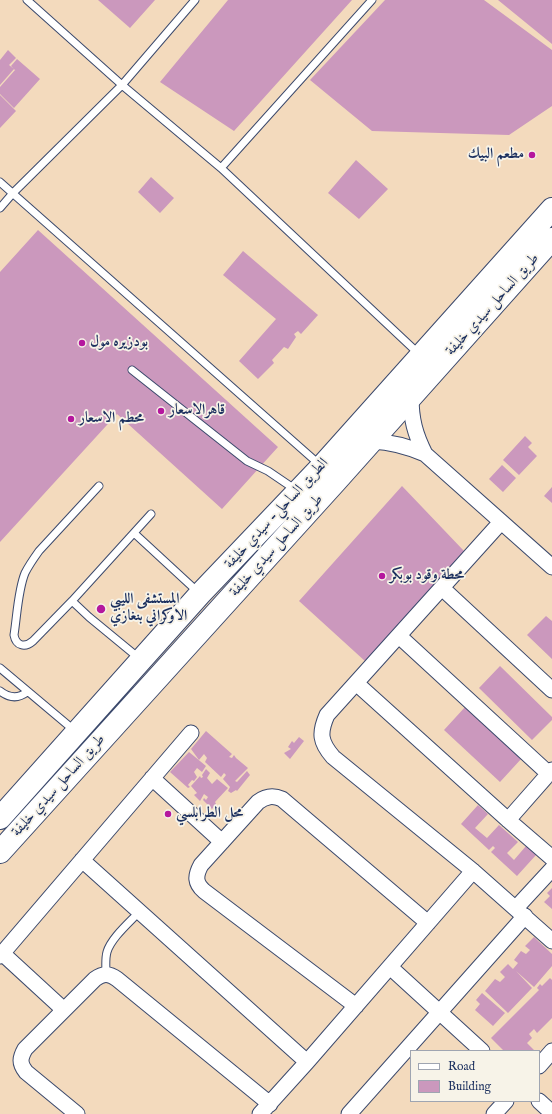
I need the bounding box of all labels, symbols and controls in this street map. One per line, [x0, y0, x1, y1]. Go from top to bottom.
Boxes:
place label: مطعم البيك [468, 146, 524, 164]
marker: مطعم البيك [527, 150, 537, 160]
street label: طريق الساحل سيدي خليفة [442, 250, 544, 360]
place label: بودزيره مول [90, 334, 148, 352]
marker: بودزيره مول [77, 338, 87, 348]
place label: قاهرالاسعار [169, 402, 225, 420]
marker: قاهرالاسعار [156, 406, 166, 416]
place label: محطم الاسعار [79, 410, 144, 428]
marker: محطم الاسعار [66, 414, 76, 424]
street label: الطريق الساحلي- سيدي خليفة [221, 455, 333, 573]
street label: طريق الساحل سيدي خليفة [226, 491, 328, 601]
place label: محطة وقود بوبكر [390, 567, 464, 585]
marker: محطة وقود بوبكر [377, 571, 387, 581]
place label: المستشفى الليبي الاوكراني بنغازي [110, 591, 187, 626]
marker: المستشفى الليبي الاوكراني بنغازي [95, 603, 107, 615]
street label: طريق الساحل سيدي خليفة [8, 731, 110, 841]
place label: محل الطرابلسي [176, 805, 243, 823]
marker: محل الطرابلسي [163, 809, 173, 819]
legend [410, 1050, 540, 1102]
text: Road [448, 1059, 475, 1074]
text: Building [448, 1079, 491, 1094]

